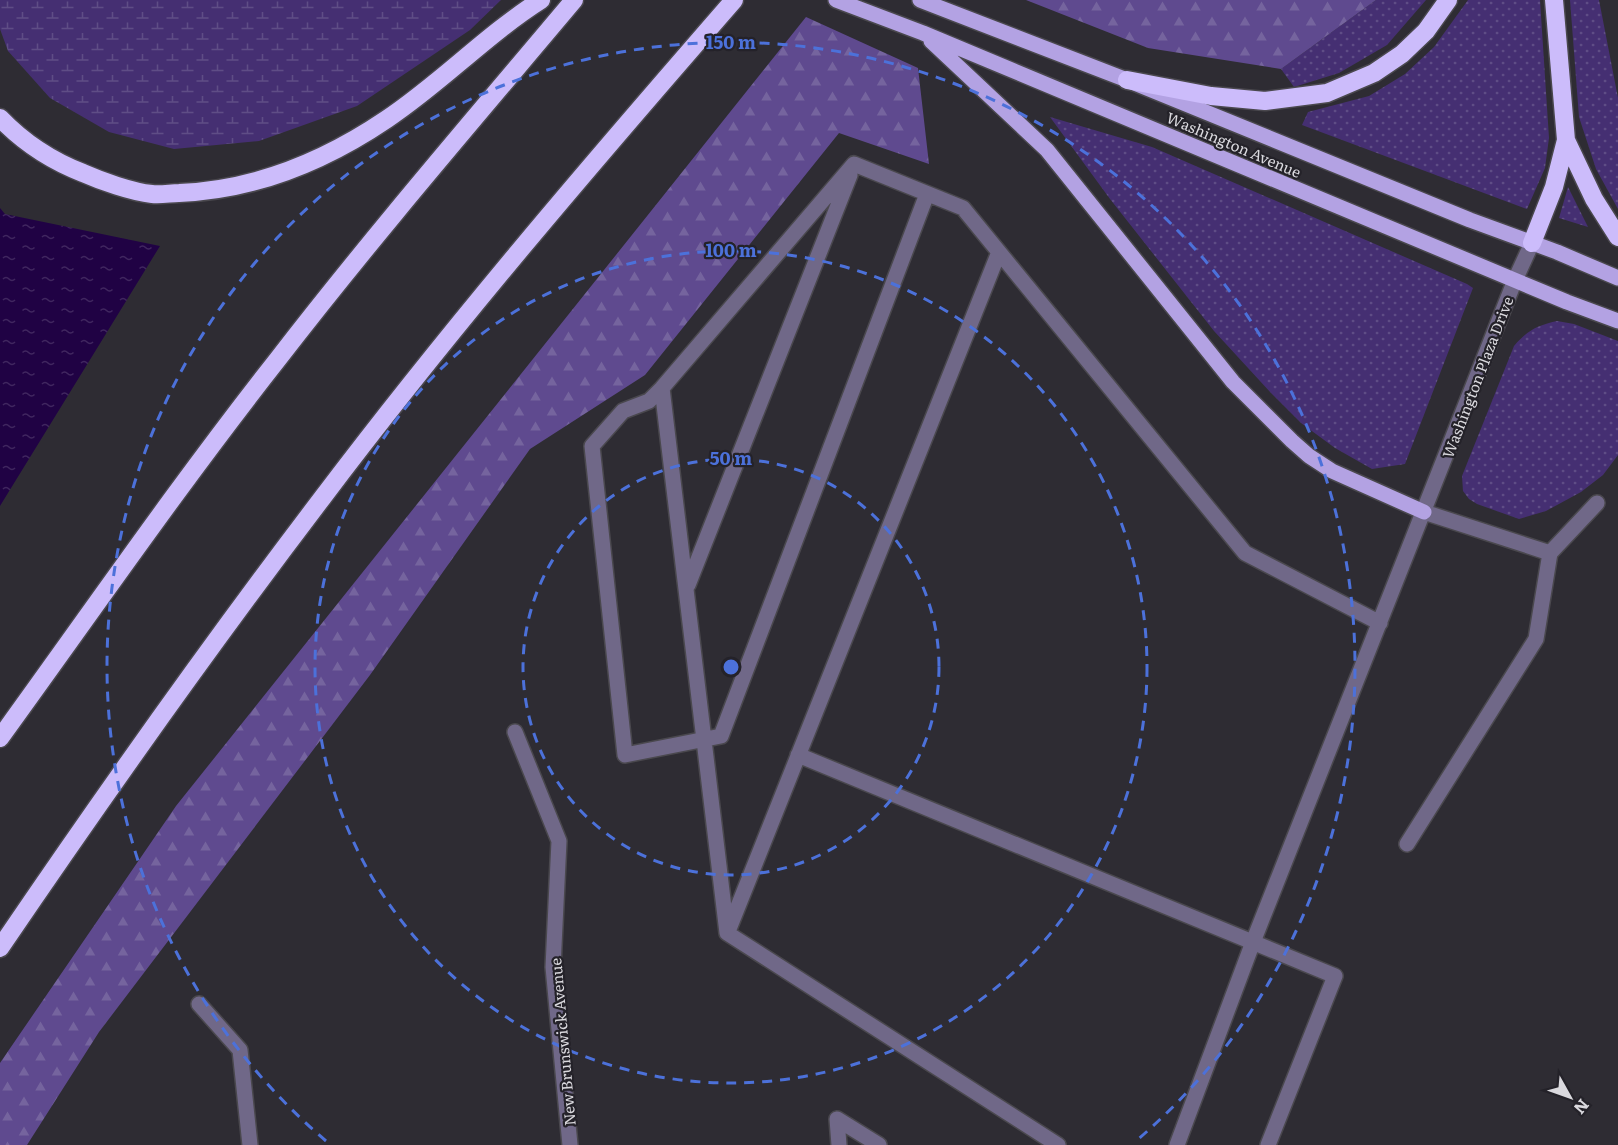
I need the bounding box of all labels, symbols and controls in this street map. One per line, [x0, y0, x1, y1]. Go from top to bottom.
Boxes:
text: 150 m [706, 28, 756, 55]
street label: Washington Avenue [1163, 105, 1305, 183]
text: 100 m [705, 236, 757, 263]
street label: Washington Plaza Drive [1436, 293, 1519, 461]
text: 50 m [710, 444, 752, 471]
centre of rings [721, 657, 741, 677]
street label: New Brunswick Avenue [543, 957, 581, 1127]
north arrow [1540, 1067, 1600, 1127]
text: N [1569, 1094, 1596, 1120]

